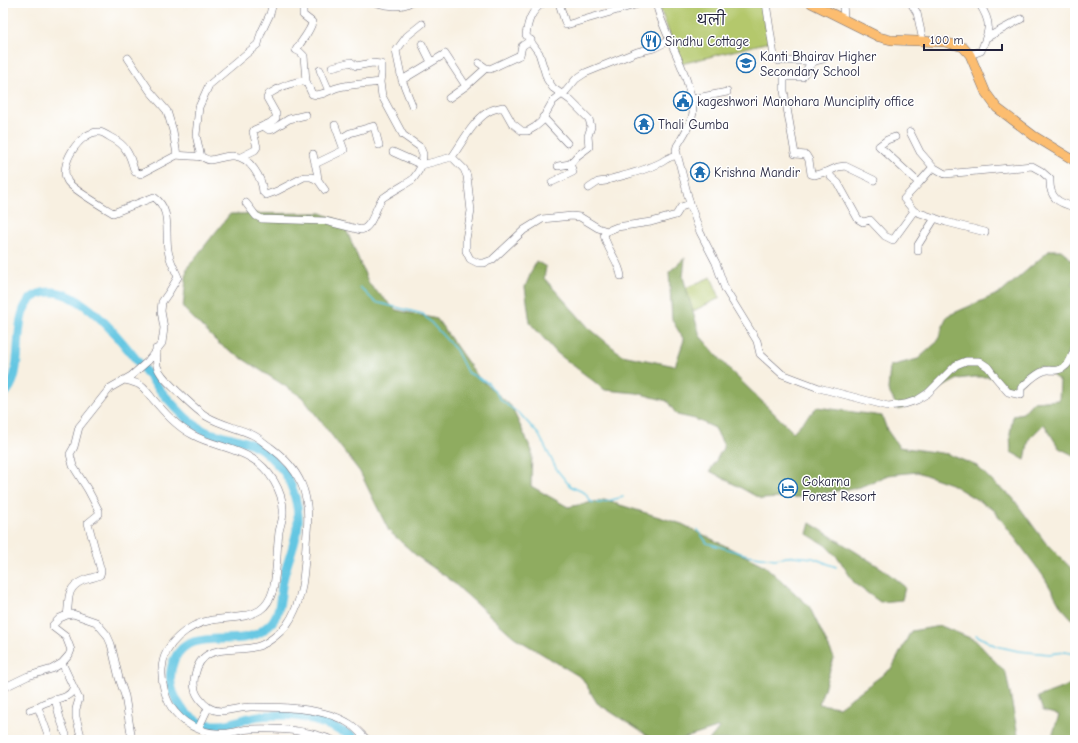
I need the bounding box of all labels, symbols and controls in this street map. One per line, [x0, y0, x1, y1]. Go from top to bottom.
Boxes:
district label: थली [696, 9, 727, 29]
scale bar [924, 26, 1002, 52]
restaurant icon: Sindhu Cottage [640, 30, 662, 52]
text: 100 m [930, 33, 963, 47]
place label: Sindhu Cottage [665, 34, 750, 49]
place label: Kanti Bhairav Higher Secondary School [760, 49, 877, 79]
school or university icon: Kanti Bhairav Higher Secondary School [735, 52, 757, 74]
public building icon: kageshwori Manohara Munciplity office [672, 90, 694, 112]
place label: kageshwori Manohara Munciplity office [697, 94, 914, 109]
temple icon: Thali Gumba [633, 113, 655, 135]
place label: Thali Gumba [658, 117, 729, 132]
temple icon: Krishna Mandir [689, 161, 711, 183]
place label: Krishna Mandir [714, 165, 801, 180]
place label: Gokarna Forest Resort [802, 474, 877, 504]
hotel icon: Gokarna Forest Resort [777, 477, 799, 499]

